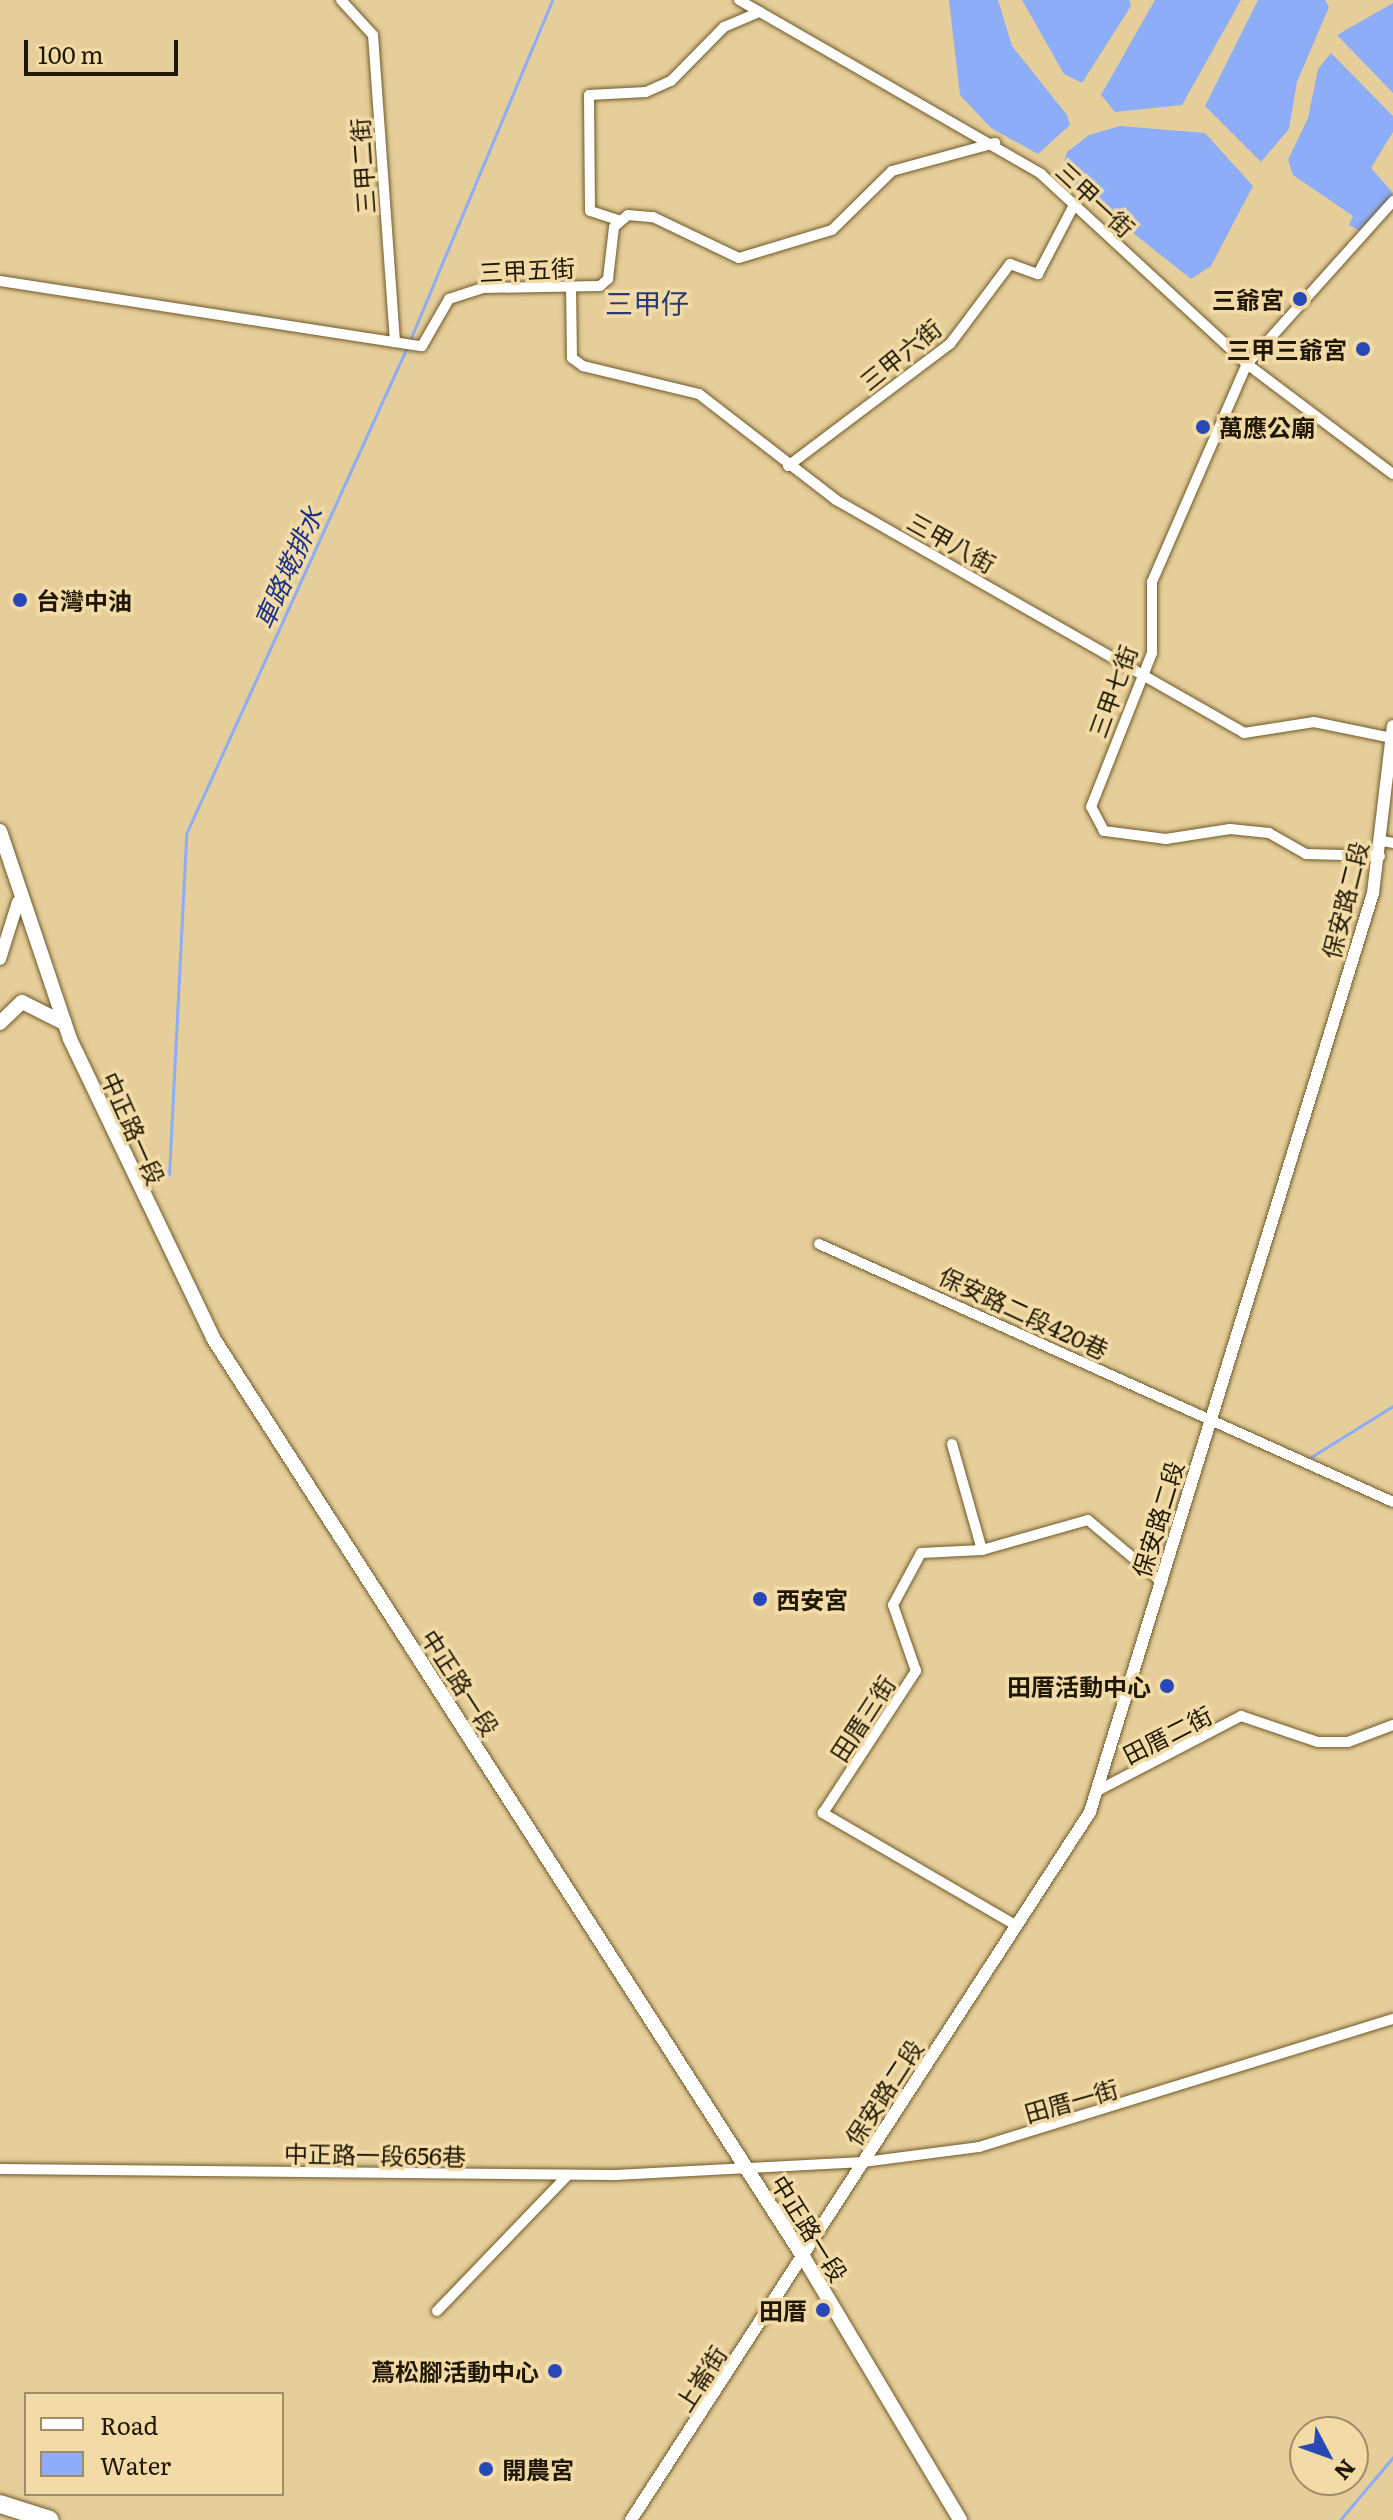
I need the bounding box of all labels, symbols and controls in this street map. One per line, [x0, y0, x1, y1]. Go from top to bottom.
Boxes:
scale bar [28, 24, 182, 74]
text: 100 m [38, 36, 104, 71]
street label: 三甲二街 [344, 117, 380, 215]
street label: 三甲一街 [1051, 156, 1141, 242]
street label: 三甲五街 [478, 252, 576, 286]
district label: 三甲仔 [605, 285, 689, 319]
place label: 三爺宮 [1212, 285, 1284, 313]
marker: 三爺宮 [1291, 290, 1309, 308]
street label: 三甲六街 [854, 313, 946, 395]
place label: 三甲三爺宮 [1227, 335, 1347, 363]
marker: 三甲三爺宮 [1354, 340, 1372, 358]
place label: 萬應公廟 [1219, 413, 1315, 441]
marker: 萬應公廟 [1194, 418, 1212, 436]
water label: 車路墘排水 [246, 501, 328, 633]
street label: 三甲八街 [903, 506, 1001, 578]
place label: 台灣中油 [36, 586, 132, 614]
marker: 台灣中油 [11, 591, 29, 609]
street label: 三甲七街 [1082, 641, 1142, 741]
street label: 保安路二段 [1316, 838, 1372, 962]
street label: 中正路一段 [96, 1067, 172, 1189]
street label: 保安路二段420巷 [935, 1260, 1113, 1364]
street label: 保安路二段 [1126, 1457, 1188, 1581]
place label: 西安宮 [776, 1585, 848, 1613]
marker: 西安宮 [751, 1590, 769, 1608]
street label: 中正路一段 [416, 1624, 506, 1740]
street label: 田厝三街 [824, 1670, 900, 1766]
place label: 田厝活動中心 [1007, 1672, 1151, 1700]
marker: 田厝活動中心 [1158, 1677, 1176, 1695]
street label: 田厝二街 [1118, 1699, 1216, 1769]
street label: 保安路二段 [838, 2034, 928, 2150]
street label: 田厝一街 [1021, 2073, 1121, 2127]
street label: 中正路一段656巷 [284, 2138, 466, 2170]
street label: 中正路一段 [766, 2169, 854, 2287]
place label: 田厝 [759, 2296, 807, 2324]
marker: 田厝 [814, 2301, 832, 2319]
street label: 上崙街 [668, 2340, 732, 2416]
place label: 蔦松腳活動中心 [371, 2357, 539, 2385]
marker: 蔦松腳活動中心 [546, 2362, 564, 2380]
legend [24, 2392, 284, 2496]
text: Road [100, 2407, 158, 2442]
north arrow [1289, 2416, 1369, 2496]
text: Water [100, 2447, 171, 2482]
text: N [1327, 2453, 1364, 2489]
place label: 開農宮 [502, 2455, 574, 2483]
marker: 開農宮 [477, 2460, 495, 2478]

